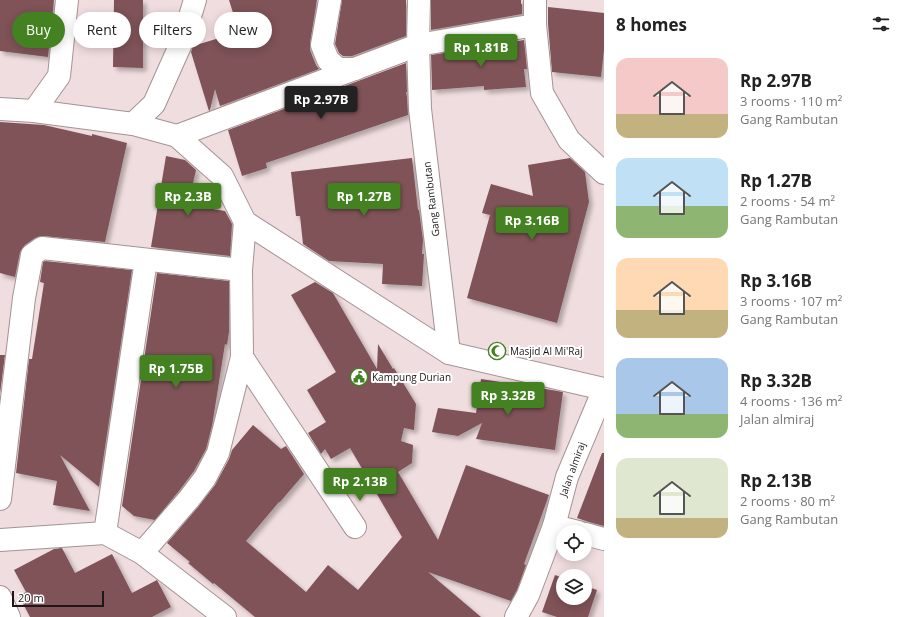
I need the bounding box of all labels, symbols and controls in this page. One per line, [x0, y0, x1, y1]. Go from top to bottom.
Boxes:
chip: Buy [12, 12, 65, 48]
chip: Rent [73, 12, 131, 48]
chip: Filters [139, 12, 206, 48]
chip: New [214, 12, 272, 48]
text: 8 homes [616, 13, 687, 36]
icon: filters [870, 13, 892, 35]
pin: Rp 1.81B [440, 34, 522, 68]
text: Rp 1.81B [454, 38, 508, 56]
text: Rp 2.97B [740, 69, 812, 92]
icon: home [648, 74, 696, 122]
pin: Rp 2.97B [280, 86, 362, 120]
text: Rp 2.97B [294, 90, 348, 108]
text: 3 rooms · 110 m² [740, 92, 842, 110]
text: Gang Rambutan [740, 110, 838, 128]
street label: Gang Rambutan [419, 161, 443, 237]
text: Rp 1.27B [740, 169, 812, 192]
icon: home [648, 174, 696, 222]
pin: Rp 2.3B [151, 183, 225, 217]
pin: Rp 1.27B [323, 183, 405, 217]
text: Rp 2.3B [164, 187, 212, 205]
text: Rp 1.27B [337, 187, 391, 205]
text: 2 rooms · 54 m² [740, 192, 835, 210]
pin: Rp 3.16B [491, 207, 573, 241]
text: Gang Rambutan [740, 210, 838, 228]
text: Rp 3.16B [505, 211, 559, 229]
text: Rp 3.16B [740, 269, 812, 292]
icon: home [648, 274, 696, 322]
text: 3 rooms · 107 m² [740, 292, 842, 310]
text: Gang Rambutan [740, 310, 838, 328]
mosque icon: Masjid Al Mi'Raj [487, 341, 507, 361]
place label: Masjid Al Mi'Raj [510, 344, 583, 358]
pin: Rp 1.75B [135, 355, 217, 389]
text: Rp 1.75B [149, 359, 203, 377]
public building icon: Kampung Durian [349, 367, 369, 387]
text: Rp 3.32B [740, 369, 812, 392]
place label: Kampung Durian [372, 370, 451, 384]
icon: home [648, 374, 696, 422]
pin: Rp 3.32B [467, 382, 549, 416]
text: Rp 3.32B [481, 386, 535, 404]
text: 4 rooms · 136 m² [740, 392, 842, 410]
text: Jalan almiraj [740, 410, 814, 428]
street label: Jalan almiraj [555, 440, 588, 499]
pin: Rp 2.13B [319, 468, 401, 502]
text: Rp 2.13B [740, 469, 812, 492]
text: Rp 2.13B [333, 472, 387, 490]
icon: home [648, 474, 696, 522]
text: 2 rooms · 80 m² [740, 492, 835, 510]
text: Gang Rambutan [740, 510, 838, 528]
map controls [556, 525, 592, 605]
button: locate [556, 525, 592, 561]
button: layers [556, 569, 592, 605]
scale bar [12, 589, 104, 608]
text: 20 m [18, 590, 44, 605]

